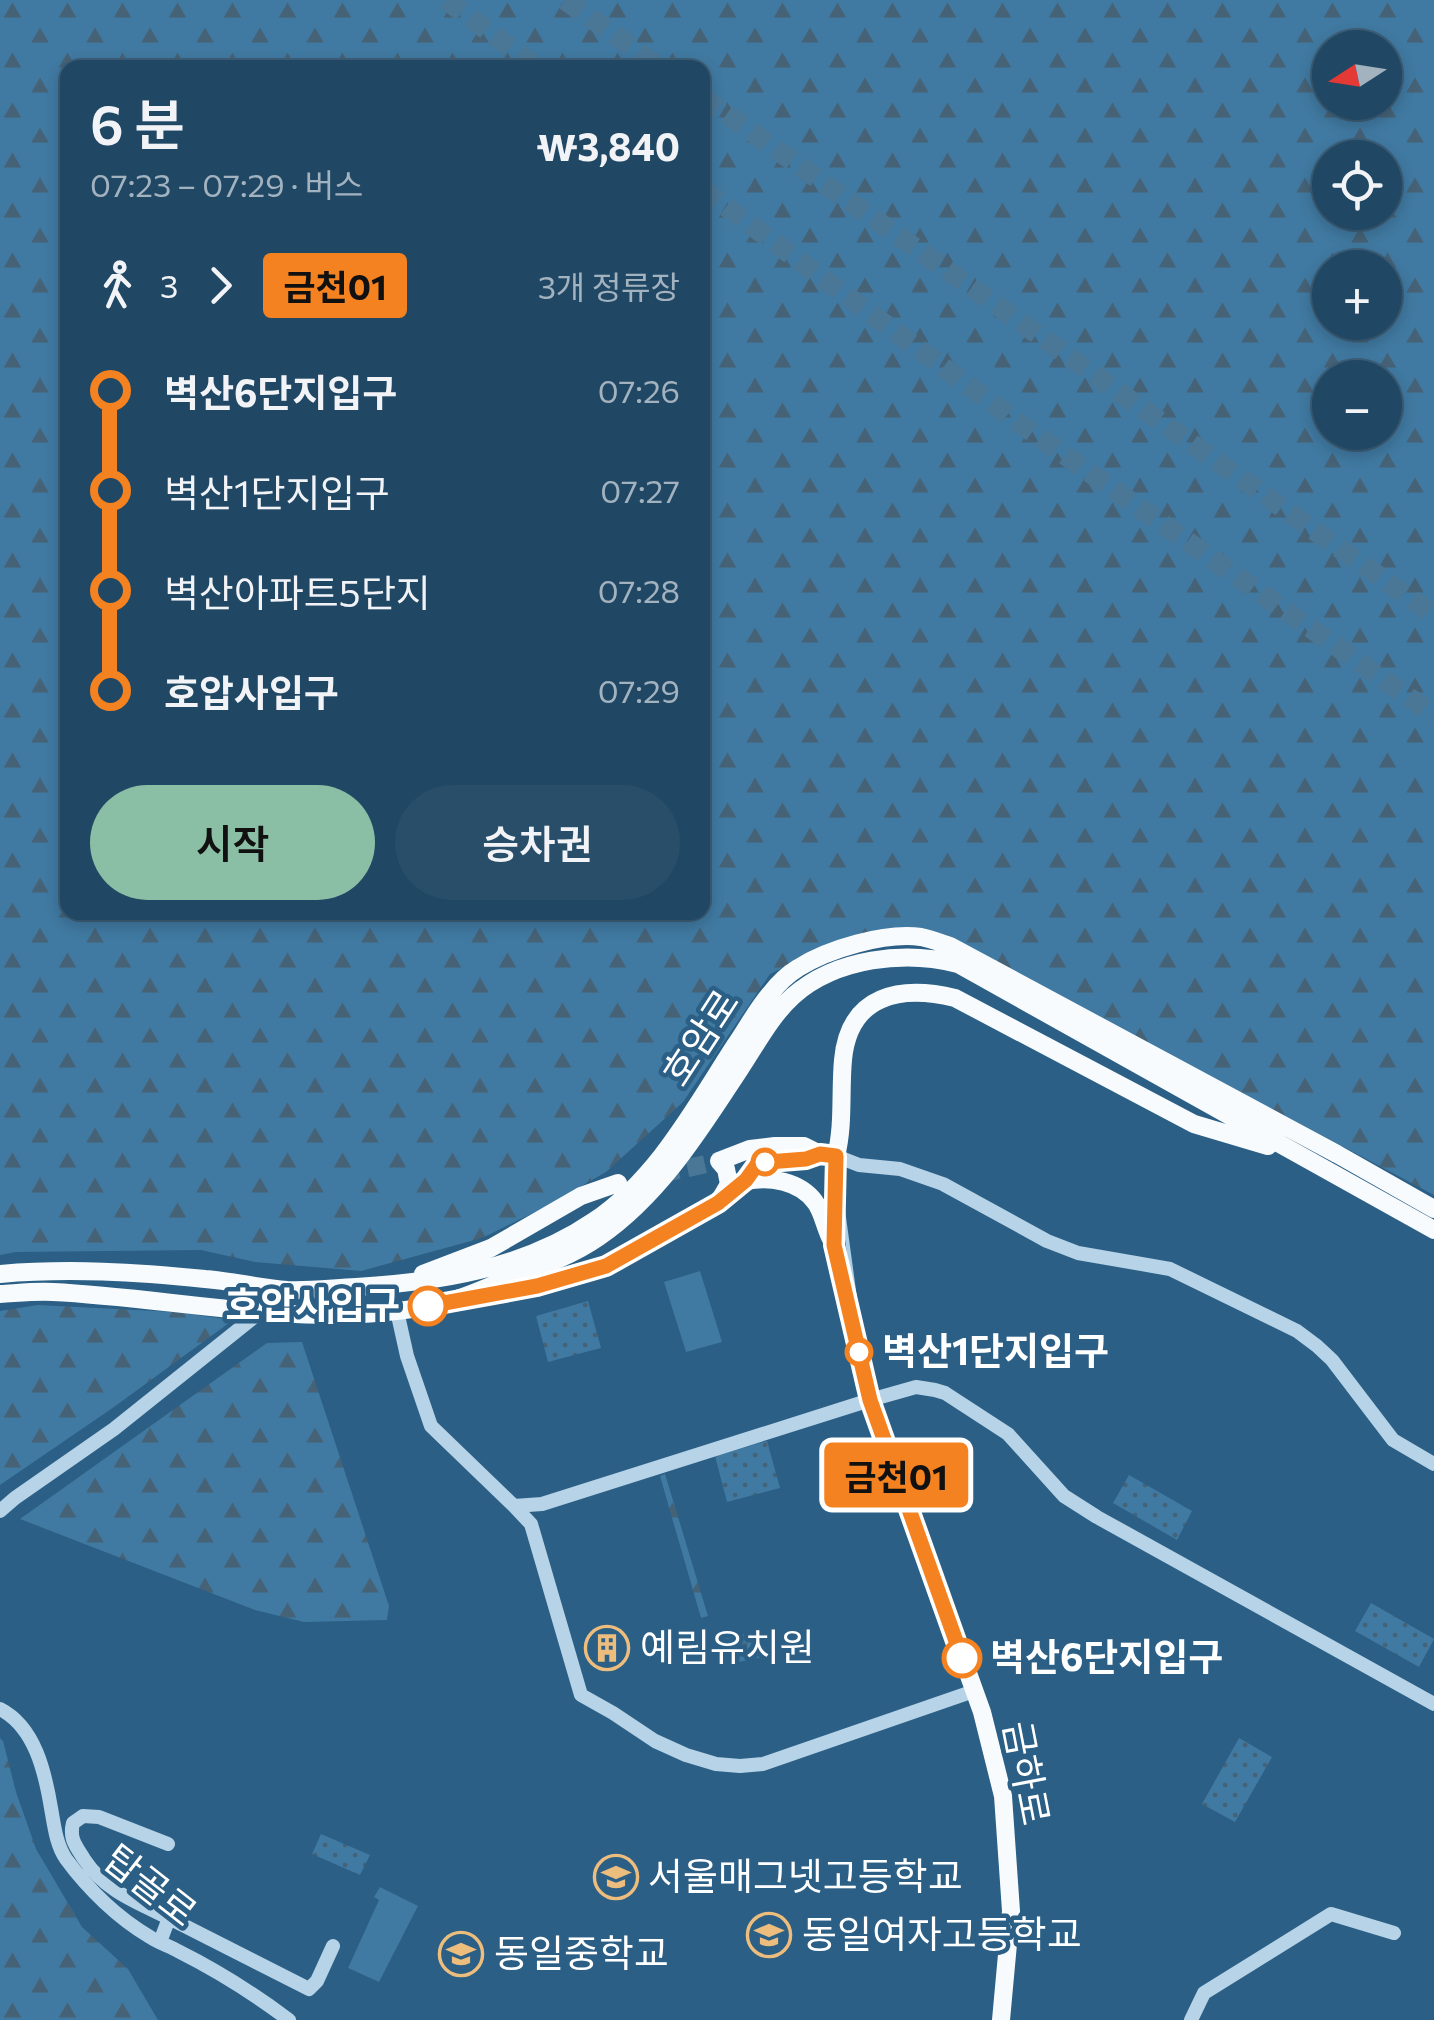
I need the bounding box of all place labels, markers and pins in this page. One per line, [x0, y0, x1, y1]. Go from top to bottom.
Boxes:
unlabelled marker [752, 1149, 778, 1175]
place label: 호압사입구 [225, 1280, 400, 1327]
marker: 호압사입구 [409, 1287, 447, 1325]
place label: 벽산1단지입구 [882, 1326, 1109, 1373]
marker: 벽산1단지입구 [846, 1339, 872, 1365]
place label: 예림유치원 [640, 1622, 815, 1669]
building icon: 예림유치원 [584, 1625, 630, 1671]
place label: 벽산6단지입구 [990, 1632, 1223, 1679]
marker: 벽산6단지입구 [943, 1639, 981, 1677]
place label: 서울매그넷고등학교 [648, 1851, 963, 1898]
school or university icon: 서울매그넷고등학교 [593, 1854, 639, 1900]
place label: 동일여자고등학교 [802, 1909, 1082, 1956]
school or university icon: 동일여자고등학교 [746, 1912, 792, 1958]
place label: 동일중학교 [494, 1928, 669, 1975]
school or university icon: 동일중학교 [438, 1931, 484, 1977]

